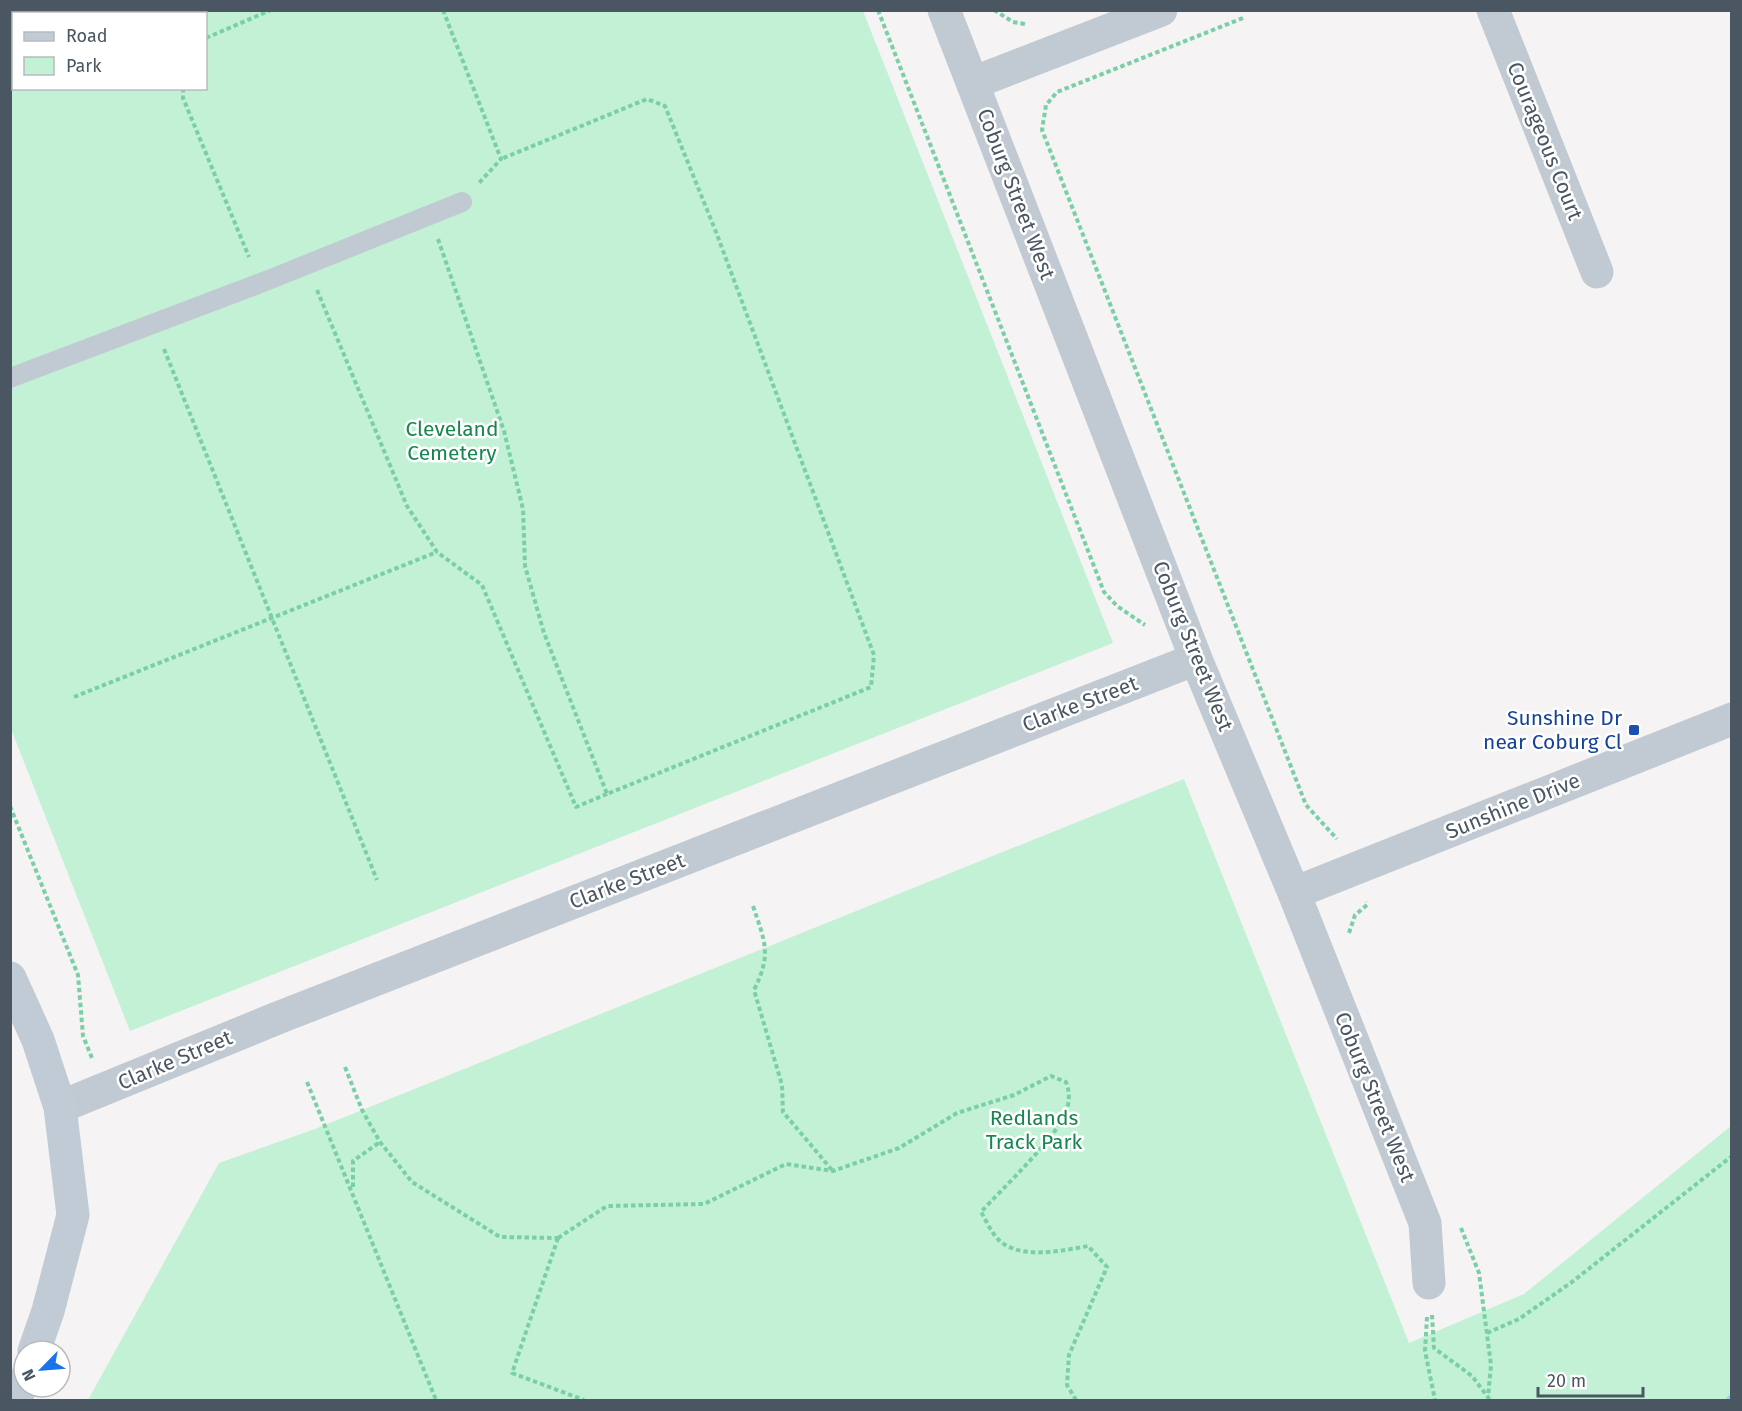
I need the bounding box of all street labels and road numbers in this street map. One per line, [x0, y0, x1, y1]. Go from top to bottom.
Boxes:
street label: Courageous Court [1502, 58, 1589, 224]
street label: Coburg Street West [971, 105, 1061, 284]
street label: Coburg Street West [1147, 557, 1239, 735]
street label: Clarke Street [1019, 670, 1142, 738]
street label: Sunshine Drive [1442, 767, 1584, 845]
street label: Clarke Street [566, 847, 689, 915]
street label: Coburg Street West [1329, 1008, 1421, 1186]
street label: Clarke Street [114, 1024, 236, 1096]

